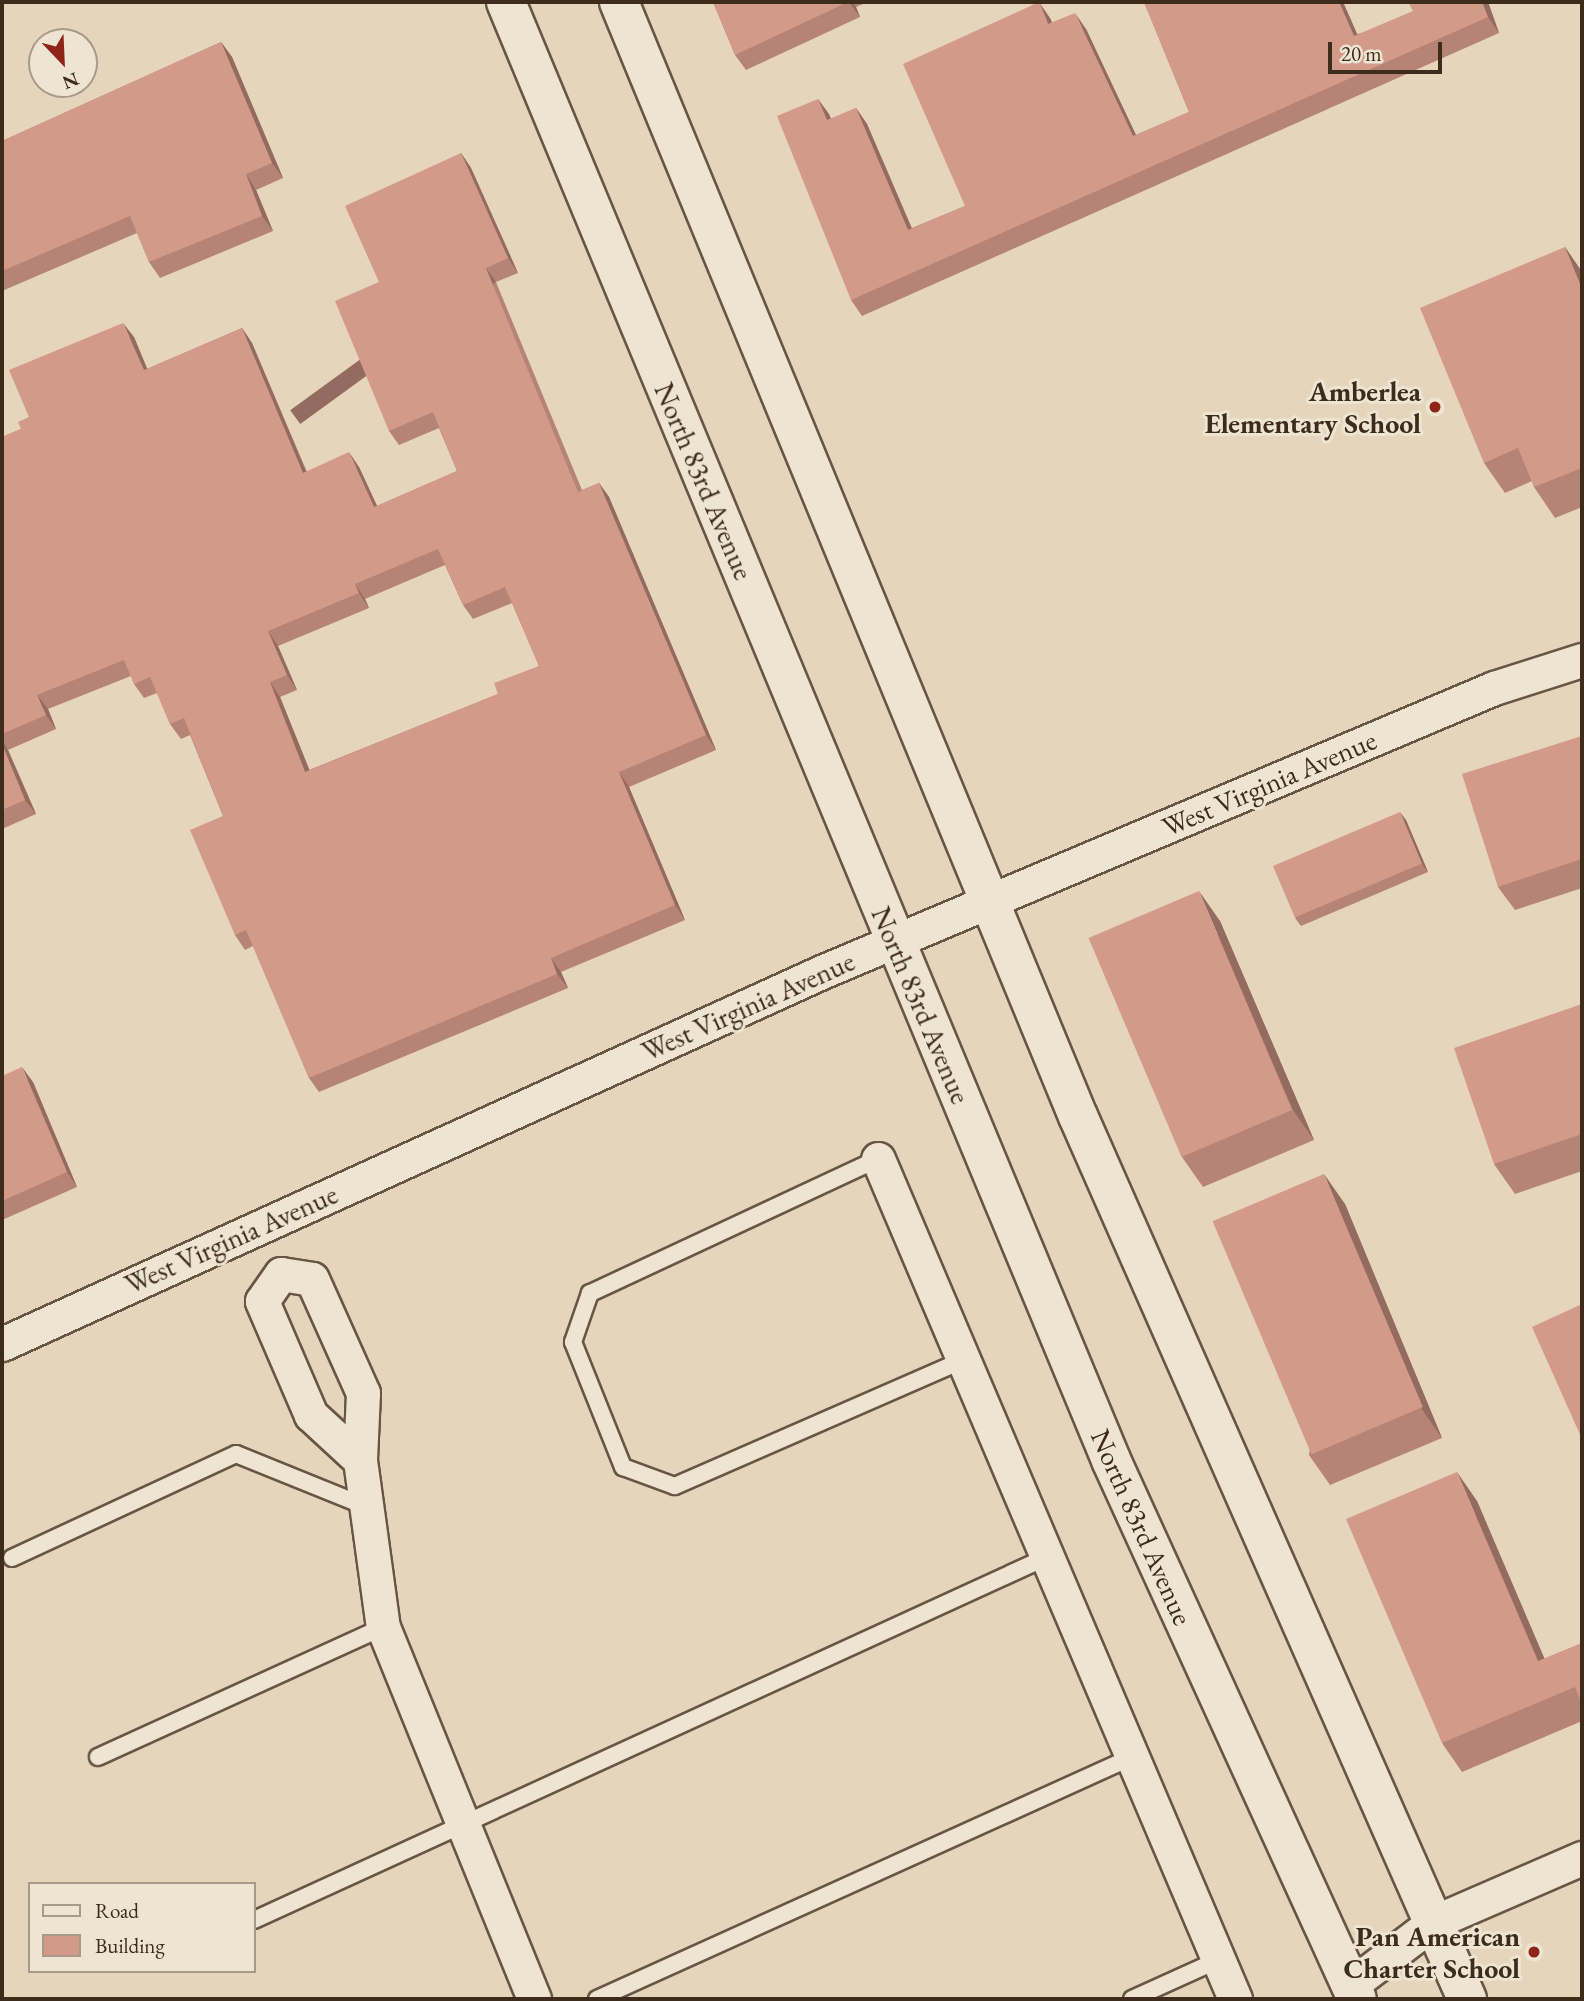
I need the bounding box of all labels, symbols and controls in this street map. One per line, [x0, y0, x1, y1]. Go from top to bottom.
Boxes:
north arrow [28, 28, 98, 98]
scale bar [1332, 28, 1446, 72]
text: 20 m [1341, 40, 1382, 67]
text: N [59, 66, 83, 95]
place label: Amberlea Elementary School [1205, 374, 1421, 440]
street label: North 83rd Avenue [647, 378, 761, 584]
marker: Amberlea Elementary School [1427, 399, 1443, 415]
street label: West Virginia Avenue [1157, 723, 1381, 843]
street label: North 83rd Avenue [864, 902, 978, 1108]
street label: West Virginia Avenue [636, 944, 860, 1068]
street label: West Virginia Avenue [119, 1177, 343, 1301]
street label: North 83rd Avenue [1084, 1424, 1200, 1630]
legend [28, 1882, 256, 1973]
text: Road [95, 1897, 139, 1924]
place label: Pan American Charter School [1343, 1919, 1520, 1985]
text: Building [95, 1932, 165, 1959]
marker: Pan American Charter School [1526, 1944, 1542, 1960]

